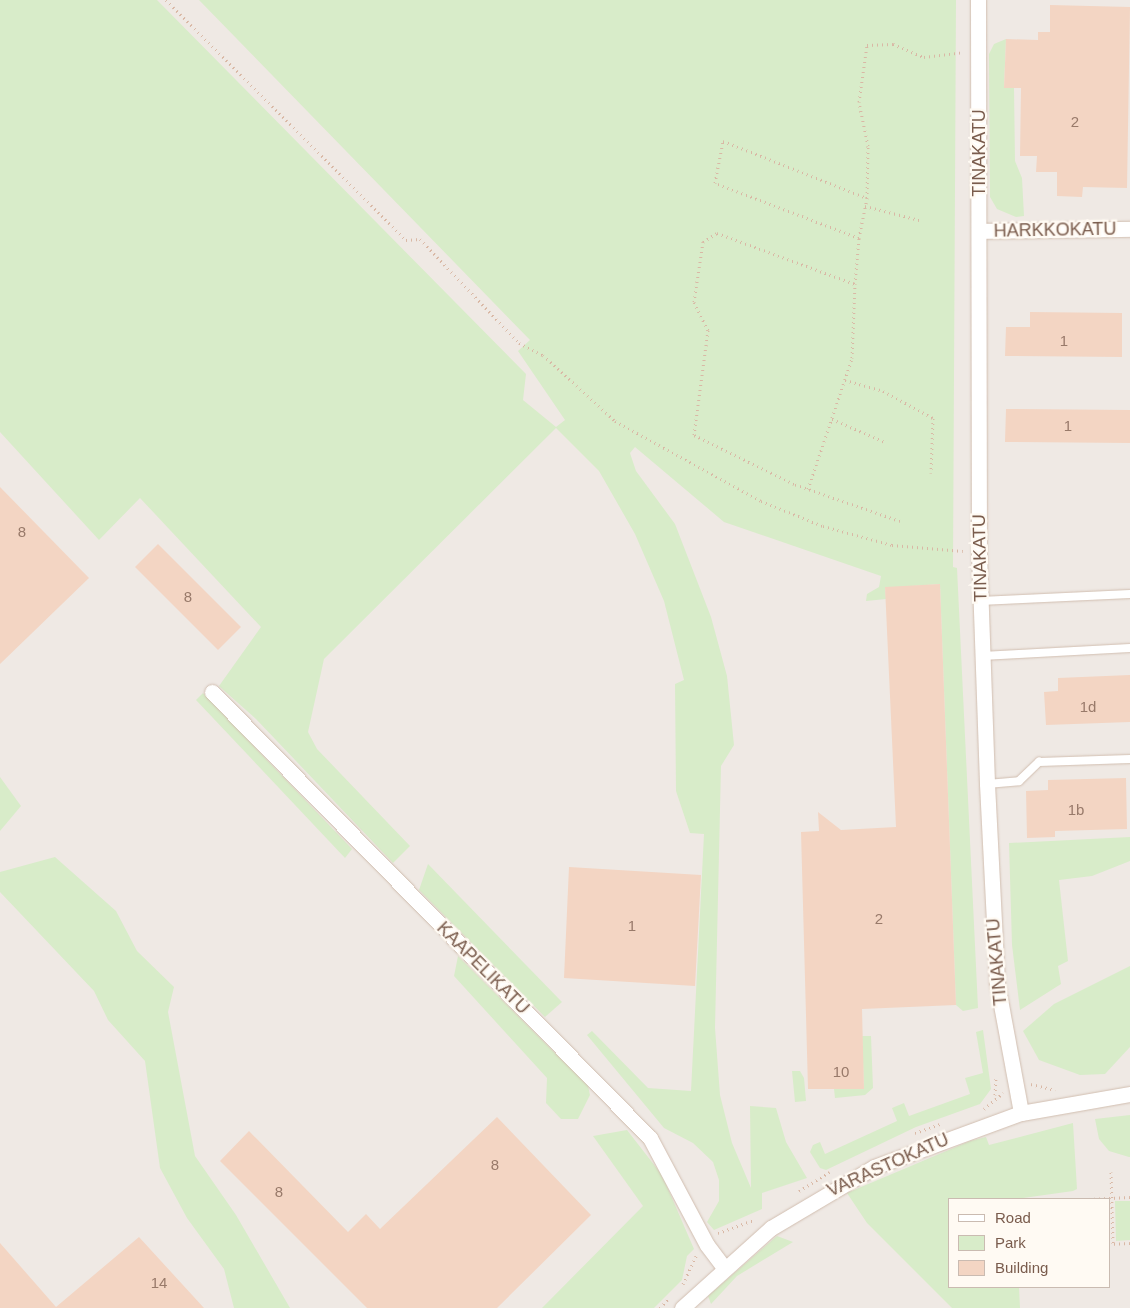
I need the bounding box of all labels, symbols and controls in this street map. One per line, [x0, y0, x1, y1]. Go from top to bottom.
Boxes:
street label: TINAKATU [968, 109, 990, 197]
house number: 2 [1071, 113, 1079, 131]
street label: HARKKOKATU [993, 218, 1117, 242]
house number: 1 [1060, 332, 1068, 350]
house number: 1 [1064, 417, 1072, 435]
street label: TINAKATU [968, 514, 992, 602]
house number: 8 [18, 523, 26, 541]
house number: 8 [184, 588, 192, 606]
house number: 1d [1080, 698, 1096, 716]
house number: 1b [1068, 801, 1084, 819]
house number: 2 [875, 910, 883, 928]
street label: KAAPELIKATU [432, 917, 534, 1019]
house number: 1 [628, 917, 636, 935]
street label: TINAKATU [982, 917, 1012, 1007]
house number: 10 [833, 1063, 849, 1081]
street label: VARASTOKATU [824, 1128, 952, 1202]
house number: 8 [491, 1156, 499, 1174]
house number: 8 [275, 1183, 283, 1201]
legend [948, 1198, 1110, 1288]
text: Road [995, 1209, 1031, 1226]
text: Park [995, 1234, 1026, 1251]
text: Building [995, 1259, 1048, 1276]
house number: 14 [151, 1274, 167, 1292]

